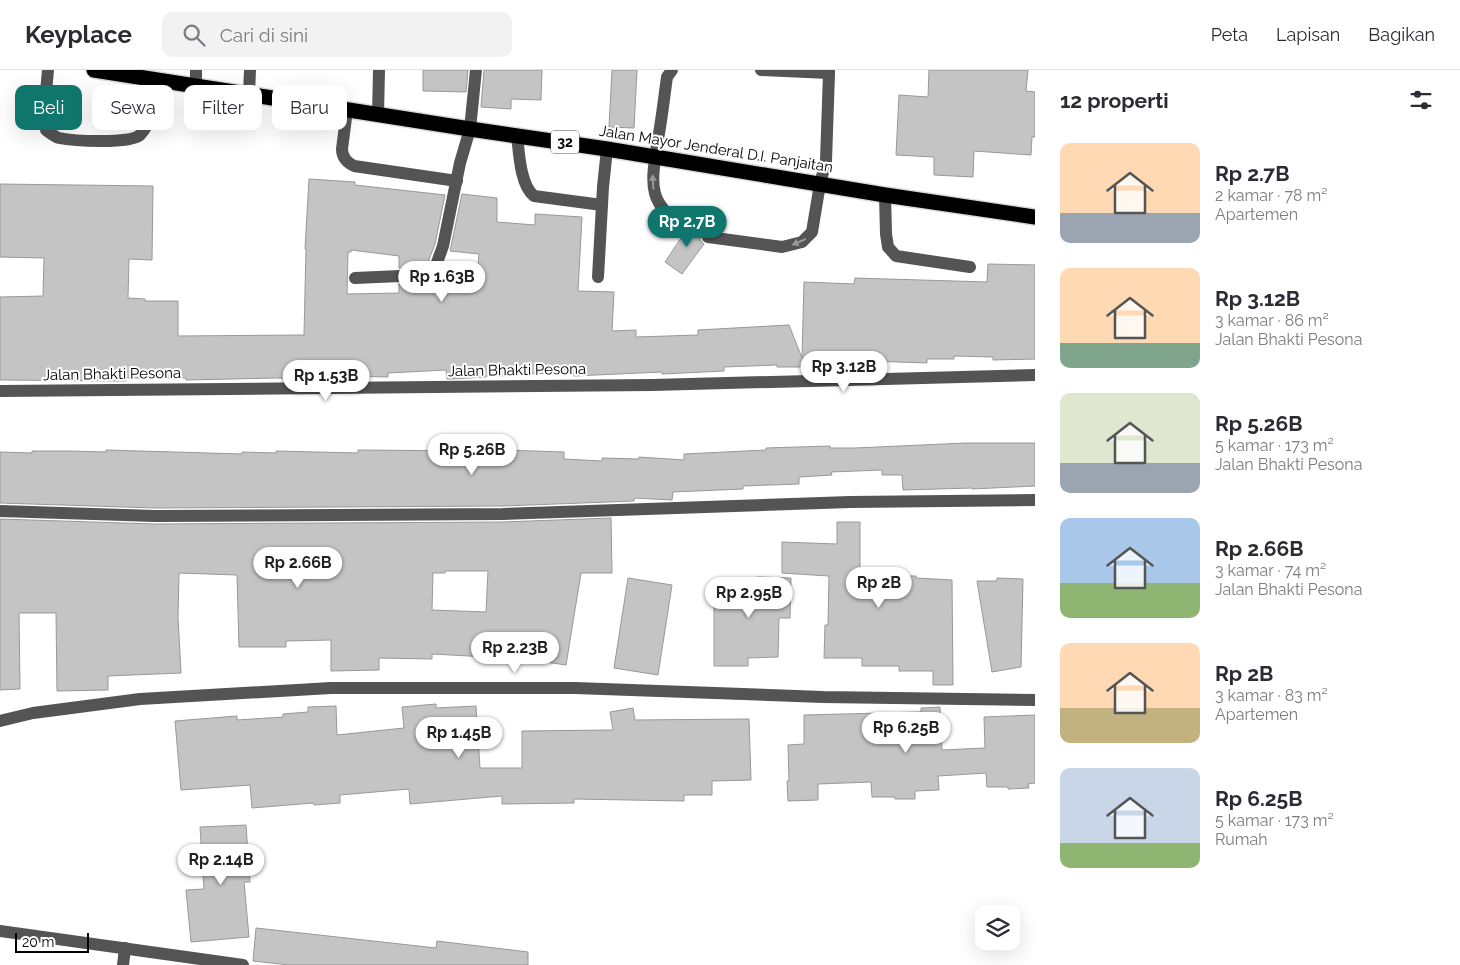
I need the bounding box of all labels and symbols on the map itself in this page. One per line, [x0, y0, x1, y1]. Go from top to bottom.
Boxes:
street label: Jalan Mayor Jenderal D.I. Panjaitan [598, 122, 834, 176]
road number: 32 [551, 131, 579, 154]
one-way arrow [649, 174, 657, 190]
pin: Rp 2.7B [641, 206, 733, 248]
one-way arrow [791, 238, 806, 247]
pin: Rp 1.63B [390, 260, 494, 303]
pin: Rp 3.12B [792, 350, 896, 393]
pin: Rp 1.53B [274, 360, 378, 402]
street label: Jalan Bhakti Pesona [448, 360, 586, 380]
street label: Jalan Bhakti Pesona [43, 364, 181, 384]
pin: Rp 5.26B [420, 434, 524, 476]
pin: Rp 2.66B [246, 546, 350, 589]
pin: Rp 2B [844, 566, 914, 609]
pin: Rp 2.95B [697, 576, 801, 619]
pin: Rp 2.23B [463, 632, 567, 674]
pin: Rp 6.25B [854, 712, 958, 754]
pin: Rp 1.45B [407, 716, 511, 759]
pin: Rp 2.14B [169, 844, 273, 886]
scale bar [15, 930, 89, 953]

